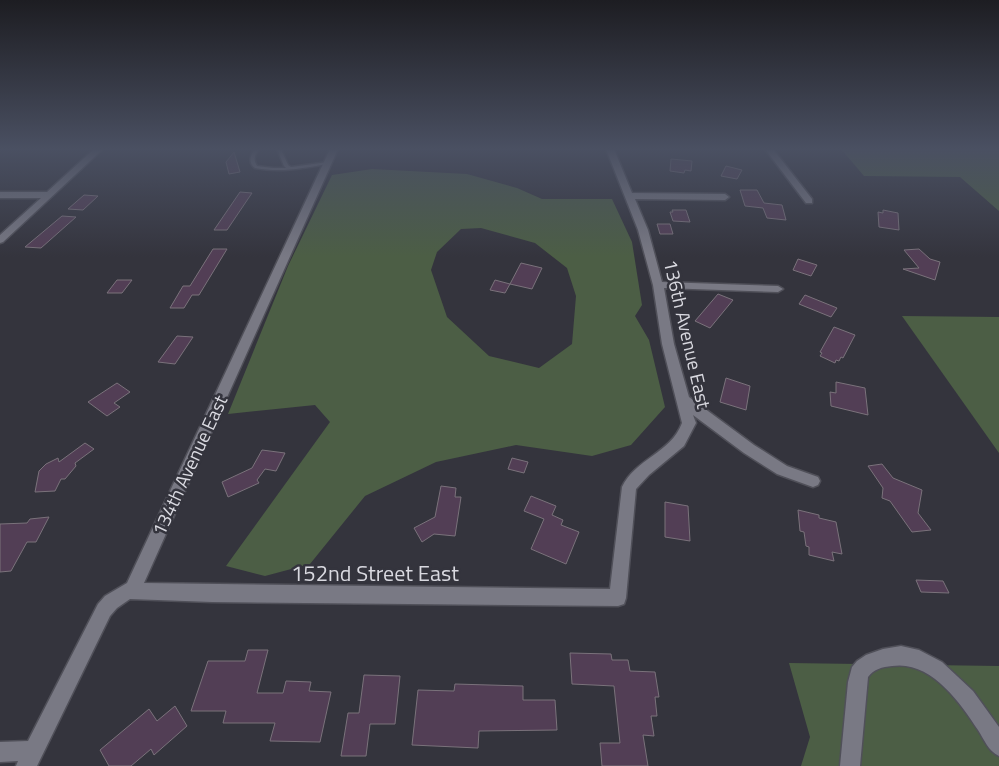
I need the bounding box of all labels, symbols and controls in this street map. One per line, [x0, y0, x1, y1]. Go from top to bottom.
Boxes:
street label: 136th Avenue East [657, 257, 719, 412]
street label: 134th Avenue East [144, 390, 234, 540]
street label: 152nd Street East [291, 556, 459, 590]

